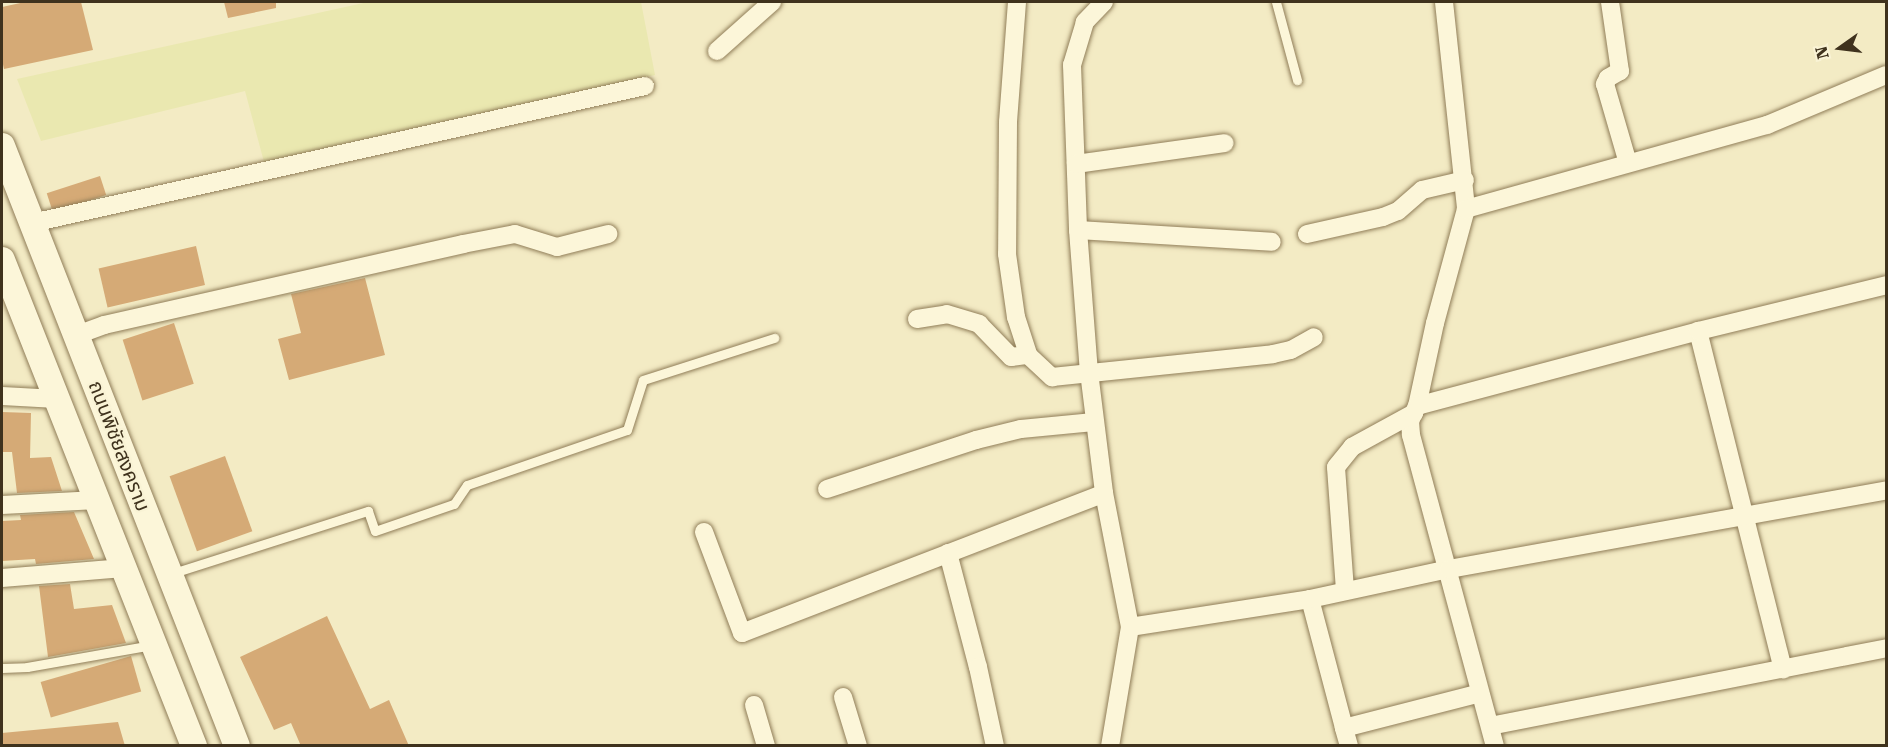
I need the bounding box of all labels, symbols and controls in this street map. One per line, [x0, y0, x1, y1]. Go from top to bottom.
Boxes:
north arrow [1810, 18, 1870, 78]
text: N [1811, 44, 1833, 61]
street label: ถนนพิชัยสงคราม [83, 377, 155, 515]

